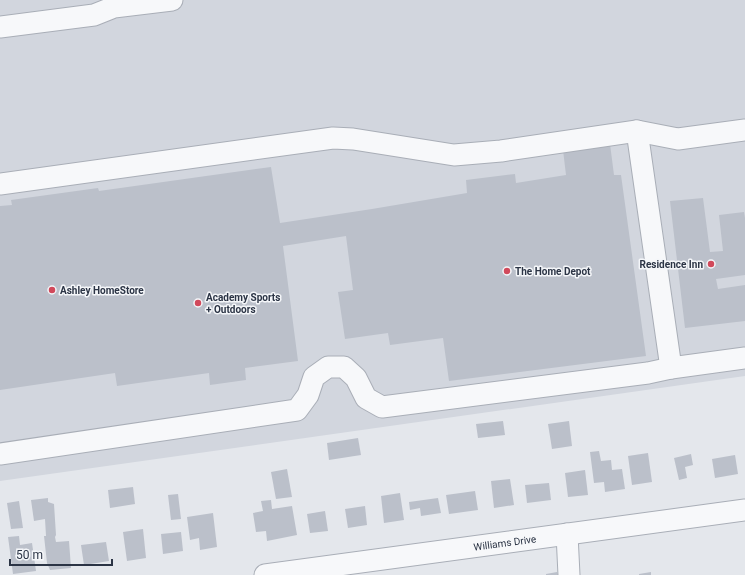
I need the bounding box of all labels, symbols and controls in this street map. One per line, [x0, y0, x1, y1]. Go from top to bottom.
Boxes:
place label: Residence Inn [640, 259, 703, 270]
marker: Residence Inn [706, 259, 716, 269]
marker: The Home Depot [502, 266, 512, 276]
place label: The Home Depot [515, 266, 591, 277]
marker: Ashley HomeStore [47, 285, 57, 295]
place label: Ashley HomeStore [60, 285, 144, 296]
place label: Academy Sports + Outdoors [206, 292, 280, 315]
marker: Academy Sports + Outdoors [193, 298, 203, 308]
street label: Williams Drive [473, 533, 537, 553]
scale bar [10, 541, 112, 567]
text: 50 m [16, 548, 43, 562]

